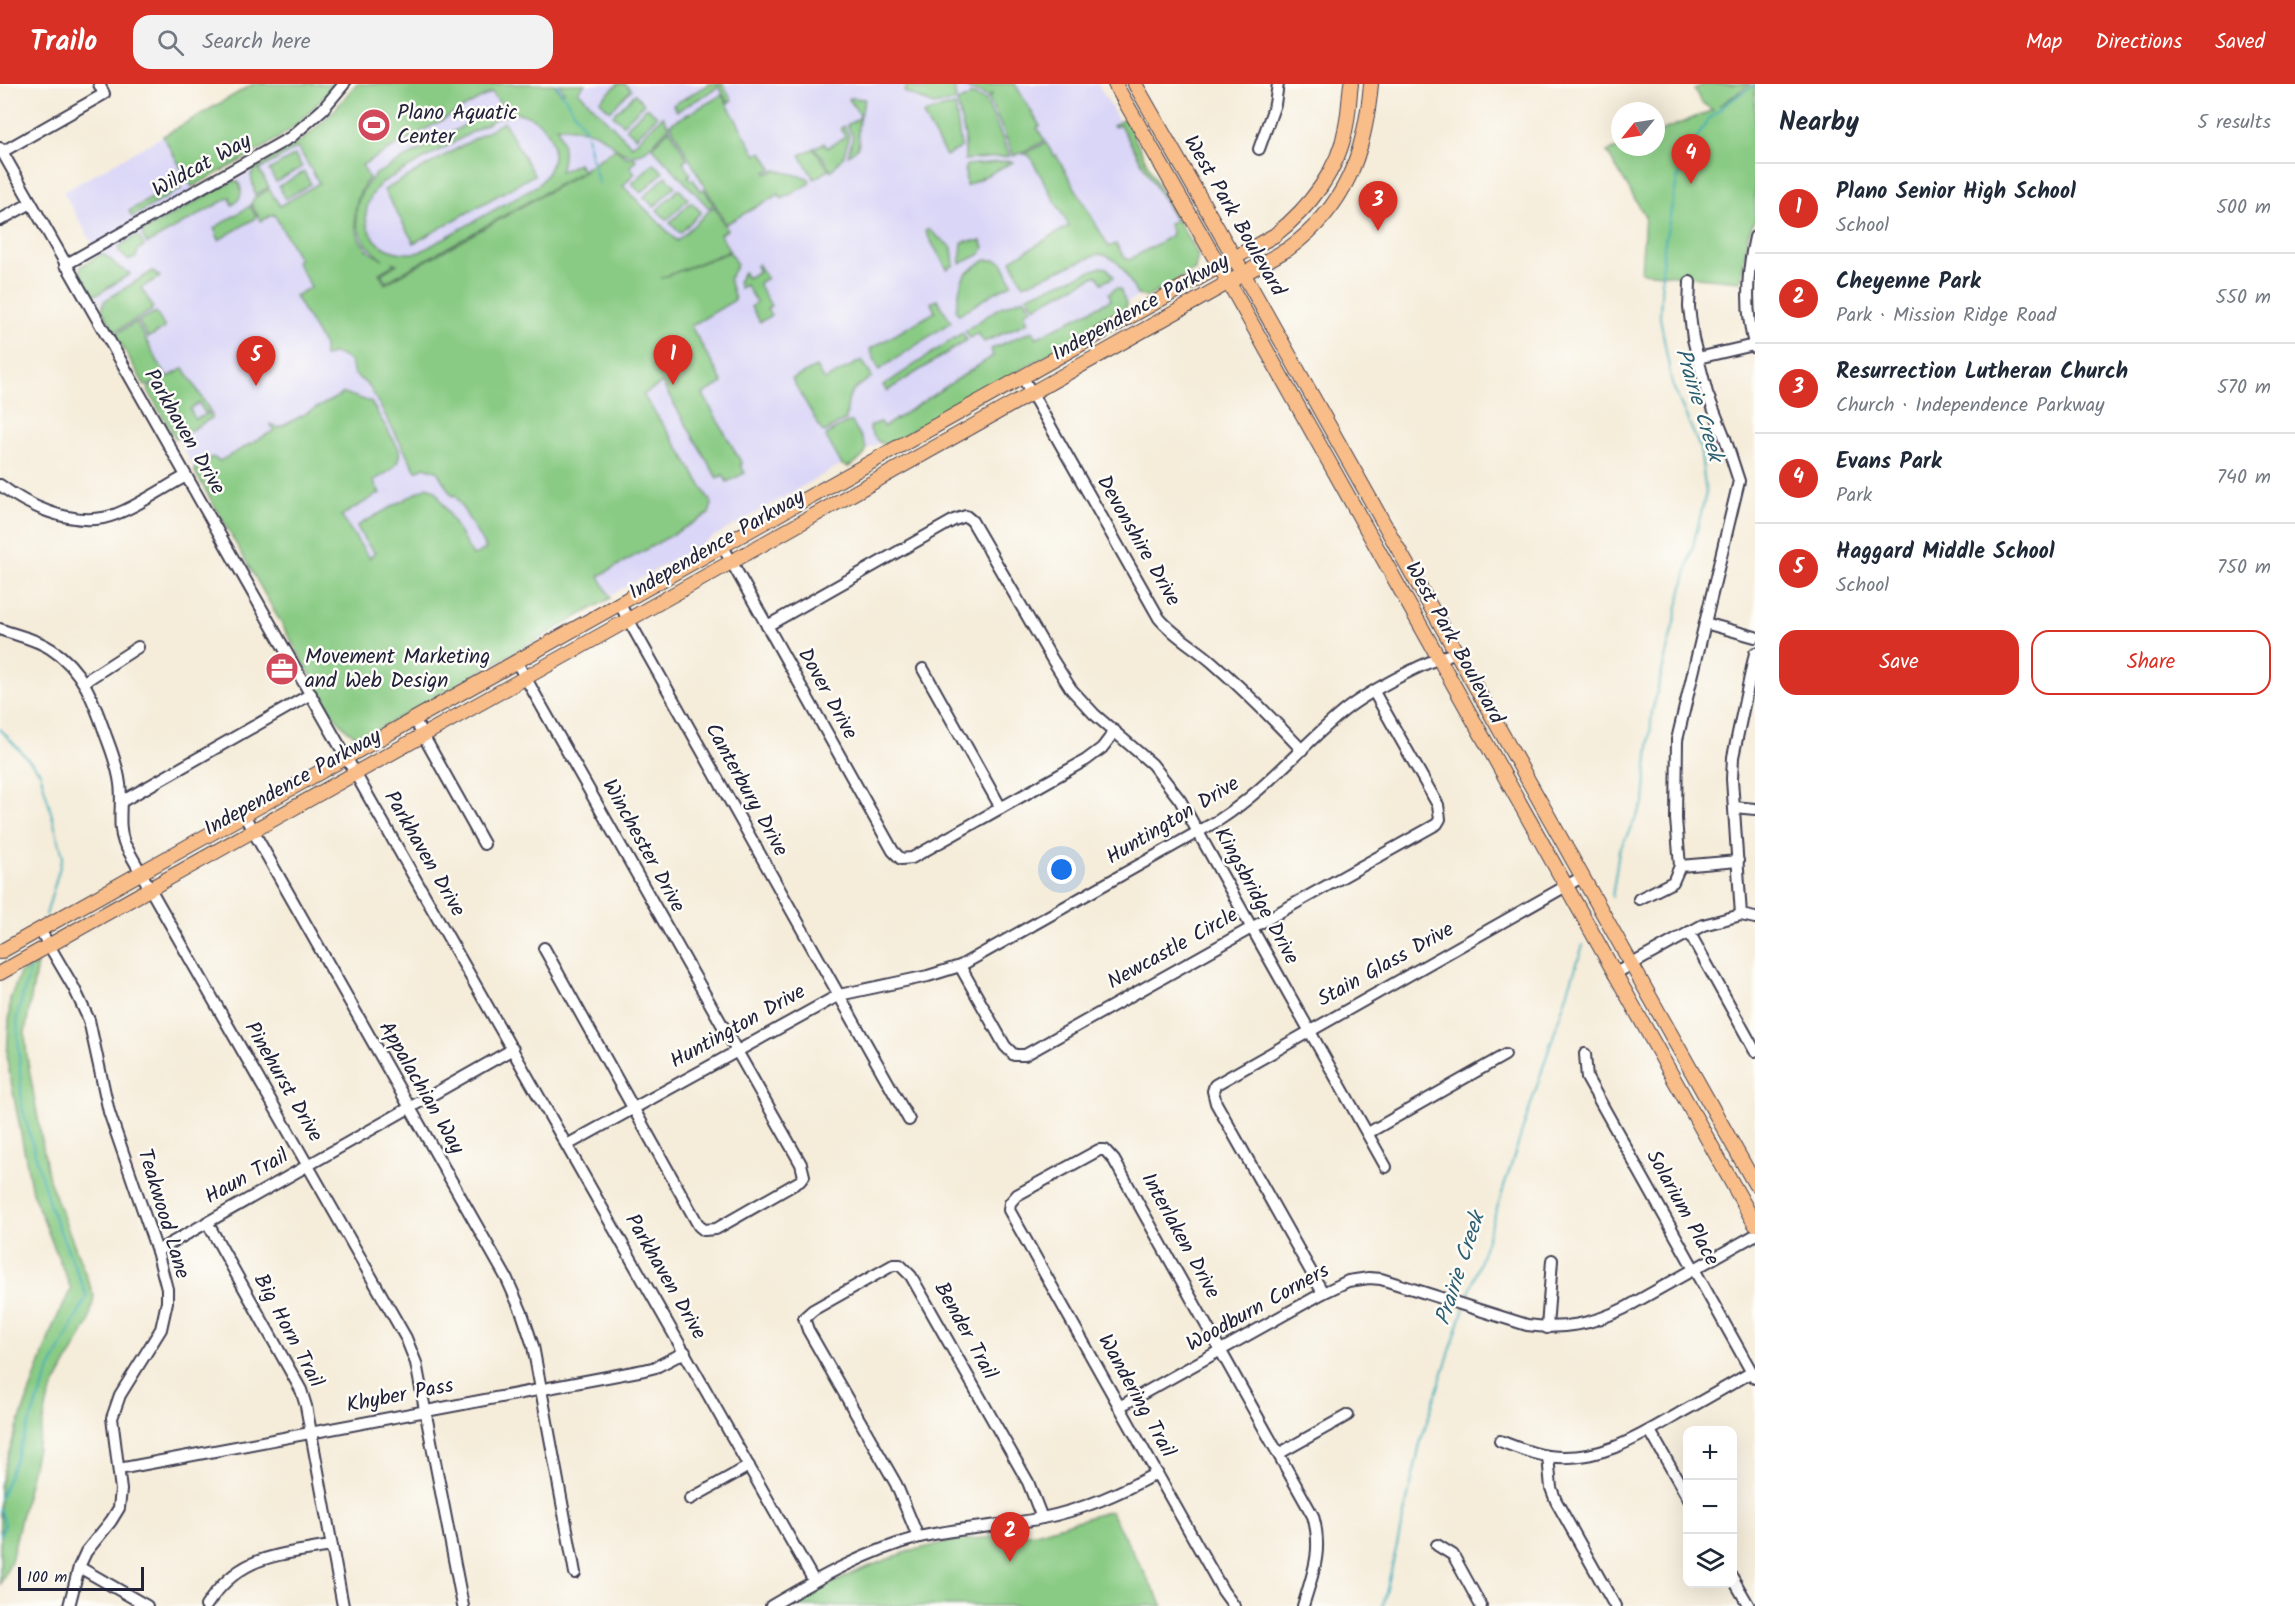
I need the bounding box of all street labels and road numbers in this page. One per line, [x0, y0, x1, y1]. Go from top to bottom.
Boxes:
street label: Wildcat Way [146, 125, 258, 207]
street label: West Park Boulevard [1174, 129, 1294, 303]
street label: Independence Parkway [1046, 245, 1236, 371]
street label: Parkhaven Drive [134, 363, 234, 502]
street label: Devonshire Drive [1087, 469, 1189, 613]
street label: Independence Parkway [623, 481, 811, 609]
street label: West Park Boulevard [1396, 556, 1513, 731]
street label: Dover Drive [788, 642, 866, 746]
street label: Canterbury Drive [696, 717, 797, 863]
street label: Independence Parkway [198, 720, 388, 846]
street label: Huntington Drive [1100, 768, 1247, 874]
street label: Winchester Drive [593, 773, 694, 919]
street label: Parkhaven Drive [374, 785, 474, 924]
street label: Kingsbridge Drive [1205, 821, 1308, 971]
street label: Newcastle Circle [1101, 899, 1245, 999]
street label: Stain Glass Drive [1312, 914, 1461, 1016]
street label: Huntington Drive [664, 976, 812, 1078]
street label: Pinehurst Drive [235, 1015, 331, 1149]
street label: Appalachian Way [369, 1015, 473, 1161]
street label: Haun Trail [199, 1140, 295, 1214]
street label: Solarium Place [1637, 1144, 1728, 1272]
street label: Teakwood Lane [128, 1145, 199, 1284]
street label: Interlaken Drive [1132, 1167, 1229, 1306]
street label: Parkhaven Drive [615, 1208, 715, 1347]
street label: Woodburn Corners [1180, 1255, 1336, 1361]
street label: Big Horn Trail [244, 1268, 332, 1394]
street label: Bender Trail [925, 1276, 1005, 1386]
street label: Wandering Trail [1088, 1328, 1184, 1464]
street label: Khyber Pass [344, 1369, 456, 1423]

